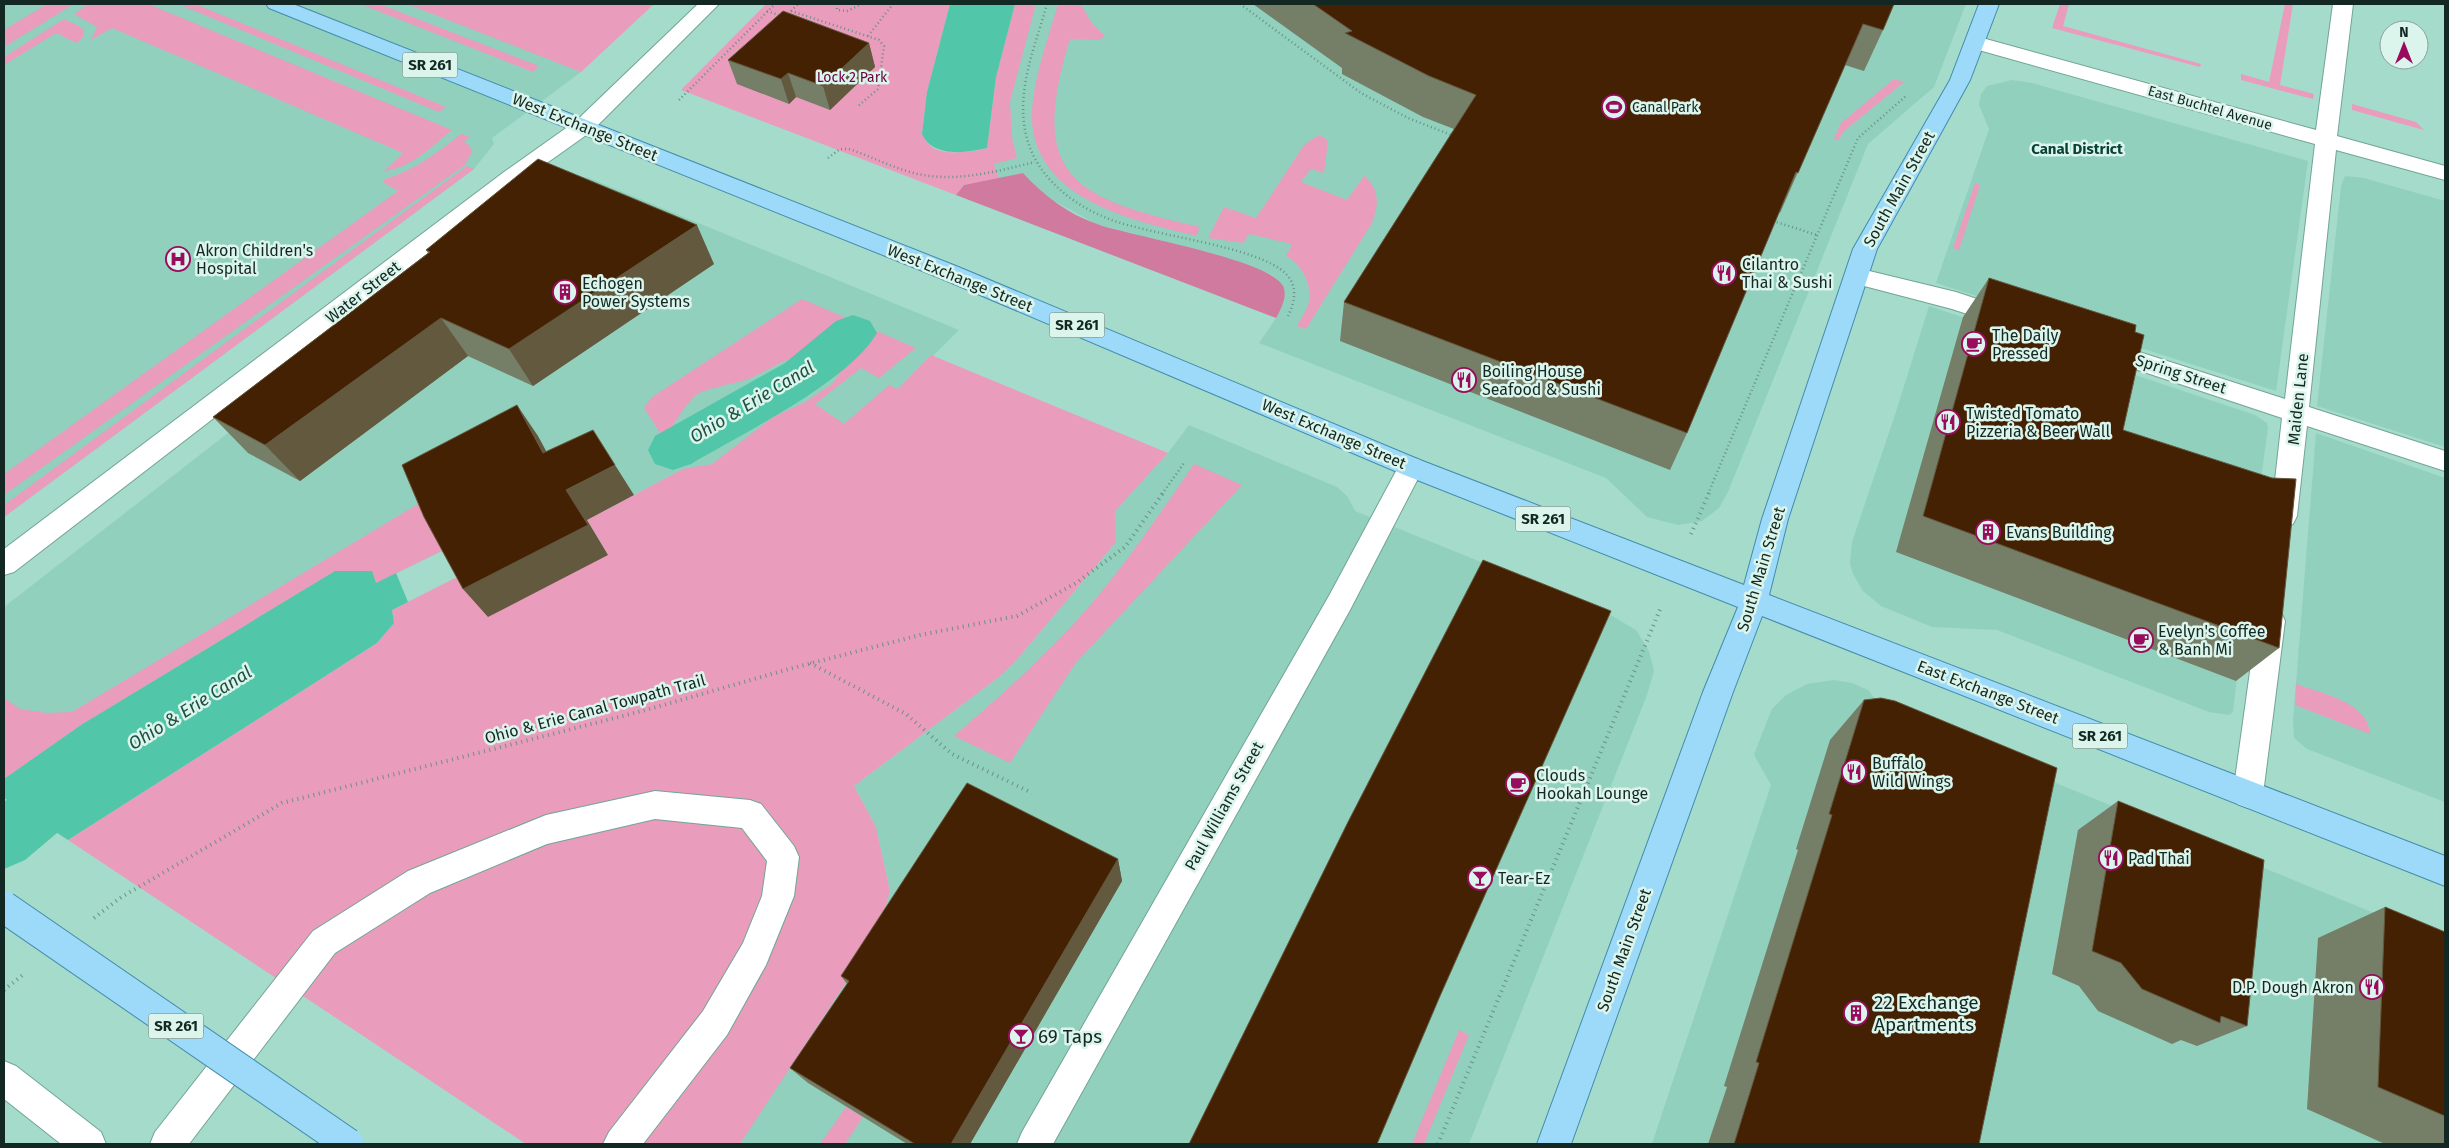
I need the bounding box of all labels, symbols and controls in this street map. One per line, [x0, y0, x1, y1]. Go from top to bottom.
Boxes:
north arrow [2379, 20, 2429, 70]
text: N [2399, 24, 2409, 41]
road number: SR 261 [402, 52, 458, 78]
park label: Lock 2 Park [817, 69, 888, 86]
street label: East Buchtel Avenue [2146, 82, 2274, 134]
street label: West Exchange Street [510, 89, 661, 165]
sports icon: Canal Park [1601, 94, 1627, 120]
place label: Canal Park [1632, 99, 1699, 116]
street label: South Main Street [1859, 128, 1939, 250]
district label: Canal District [2031, 140, 2123, 158]
street label: West Exchange Street [885, 240, 1036, 316]
place label: Akron Children's Hospital [196, 241, 313, 278]
hospital icon: Akron Children's Hospital [165, 246, 191, 272]
place label: Cilantro Thai & Sushi [1742, 255, 1832, 292]
street label: Water Street [322, 257, 404, 327]
restaurant icon: Cilantro Thai & Sushi [1711, 260, 1737, 286]
place label: Echogen Power Systems [582, 274, 690, 311]
building icon: Echogen Power Systems [552, 279, 578, 305]
road number: SR 261 [1050, 312, 1104, 338]
place label: The Daily Pressed [1992, 326, 2058, 363]
cafe icon: The Daily Pressed [1961, 331, 1987, 357]
street label: Spring Street [2133, 350, 2229, 398]
street label: Maiden Lane [2284, 352, 2312, 446]
water label: Ohio & Erie Canal [686, 356, 818, 448]
place label: Boiling House Seafood & Sushi [1482, 362, 1601, 399]
restaurant icon: Boiling House Seafood & Sushi [1451, 367, 1477, 393]
street label: West Exchange Street [1259, 395, 1409, 473]
place label: Twisted Tomato Pizzeria & Beer Wall [1966, 404, 2110, 441]
restaurant icon: Twisted Tomato Pizzeria & Beer Wall [1935, 409, 1961, 435]
street label: South Main Street [1733, 504, 1789, 634]
road number: SR 261 [1516, 506, 1570, 532]
building icon: Evans Building [1975, 519, 2001, 545]
place label: Evans Building [2006, 523, 2112, 542]
place label: Evelyn's Coffee & Banh Mi [2158, 622, 2265, 659]
cafe icon: Evelyn's Coffee & Banh Mi [2128, 627, 2154, 653]
street label: East Exchange Street [1915, 656, 2062, 728]
water label: Ohio & Erie Canal [124, 661, 256, 755]
street label: Ohio & Erie Canal Towpath Trail [483, 670, 708, 748]
road number: SR 261 [2072, 724, 2128, 748]
street label: Paul Williams Street [1181, 738, 1267, 874]
place label: Buffalo Wild Wings [1872, 754, 1951, 791]
restaurant icon: Buffalo Wild Wings [1841, 759, 1867, 785]
place label: Clouds Hookah Lounge [1536, 766, 1648, 803]
cafe icon: Clouds Hookah Lounge [1505, 771, 1531, 797]
restaurant icon: Pad Thai [2098, 845, 2124, 871]
place label: Pad Thai [2128, 849, 2190, 868]
bar icon: Tear-Ez [1467, 865, 1493, 891]
place label: Tear-Ez [1498, 869, 1550, 888]
street label: South Main Street [1593, 886, 1655, 1014]
restaurant icon: D.P. Dough Akron [2359, 974, 2385, 1000]
place label: D.P. Dough Akron [2232, 978, 2354, 997]
place label: 22 Exchange Apartments [1874, 991, 1979, 1036]
building icon: 22 Exchange Apartments [1843, 1000, 1869, 1026]
road number: SR 261 [148, 1014, 204, 1038]
bar icon: 69 Taps [1008, 1023, 1034, 1049]
place label: 69 Taps [1038, 1025, 1102, 1048]

